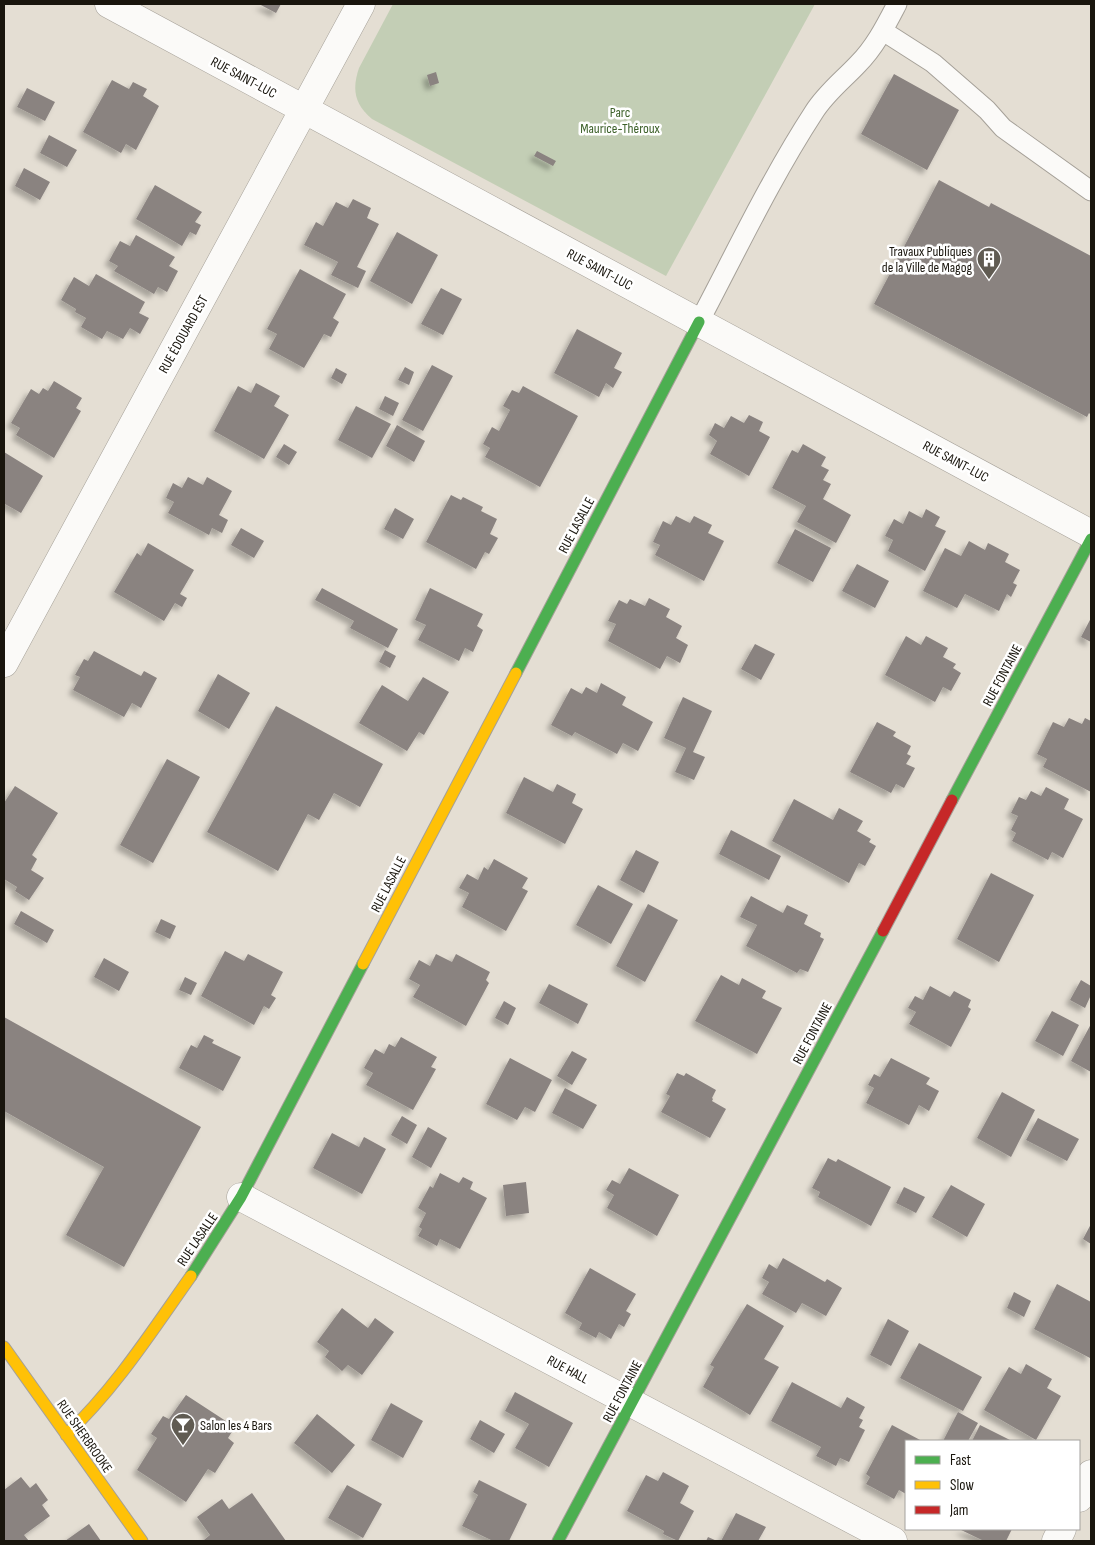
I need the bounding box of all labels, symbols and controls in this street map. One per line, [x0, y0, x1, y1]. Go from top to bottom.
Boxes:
street label: RUE SAINT-LUC [208, 53, 280, 102]
park label: Parc Maurice-Théroux [580, 104, 661, 137]
place label: Travaux Publiques de la Ville de Magog [882, 243, 972, 276]
street label: RUE SAINT-LUC [564, 245, 636, 294]
building icon: Travaux Publiques de la Ville de Magog [976, 246, 1002, 280]
street label: RUE ÉDOUARD EST [155, 292, 212, 376]
street label: RUE SAINT-LUC [920, 437, 992, 486]
street label: RUE LASALLE [555, 494, 598, 556]
street label: RUE FONTAINE [979, 641, 1026, 709]
street label: RUE LASALLE [367, 853, 410, 915]
street label: RUE FONTAINE [789, 999, 836, 1067]
street label: RUE LASALLE [173, 1209, 222, 1269]
street label: RUE HALL [544, 1351, 592, 1387]
street label: RUE FONTAINE [599, 1357, 646, 1425]
street label: RUE SHERBROOKE [53, 1397, 116, 1476]
bar icon: Salon les 4 Bars [170, 1412, 196, 1446]
place label: Salon les 4 Bars [200, 1417, 272, 1434]
legend [905, 1440, 1080, 1530]
text: Fast [950, 1451, 972, 1470]
text: Slow [950, 1476, 974, 1495]
text: Jam [949, 1501, 968, 1520]

